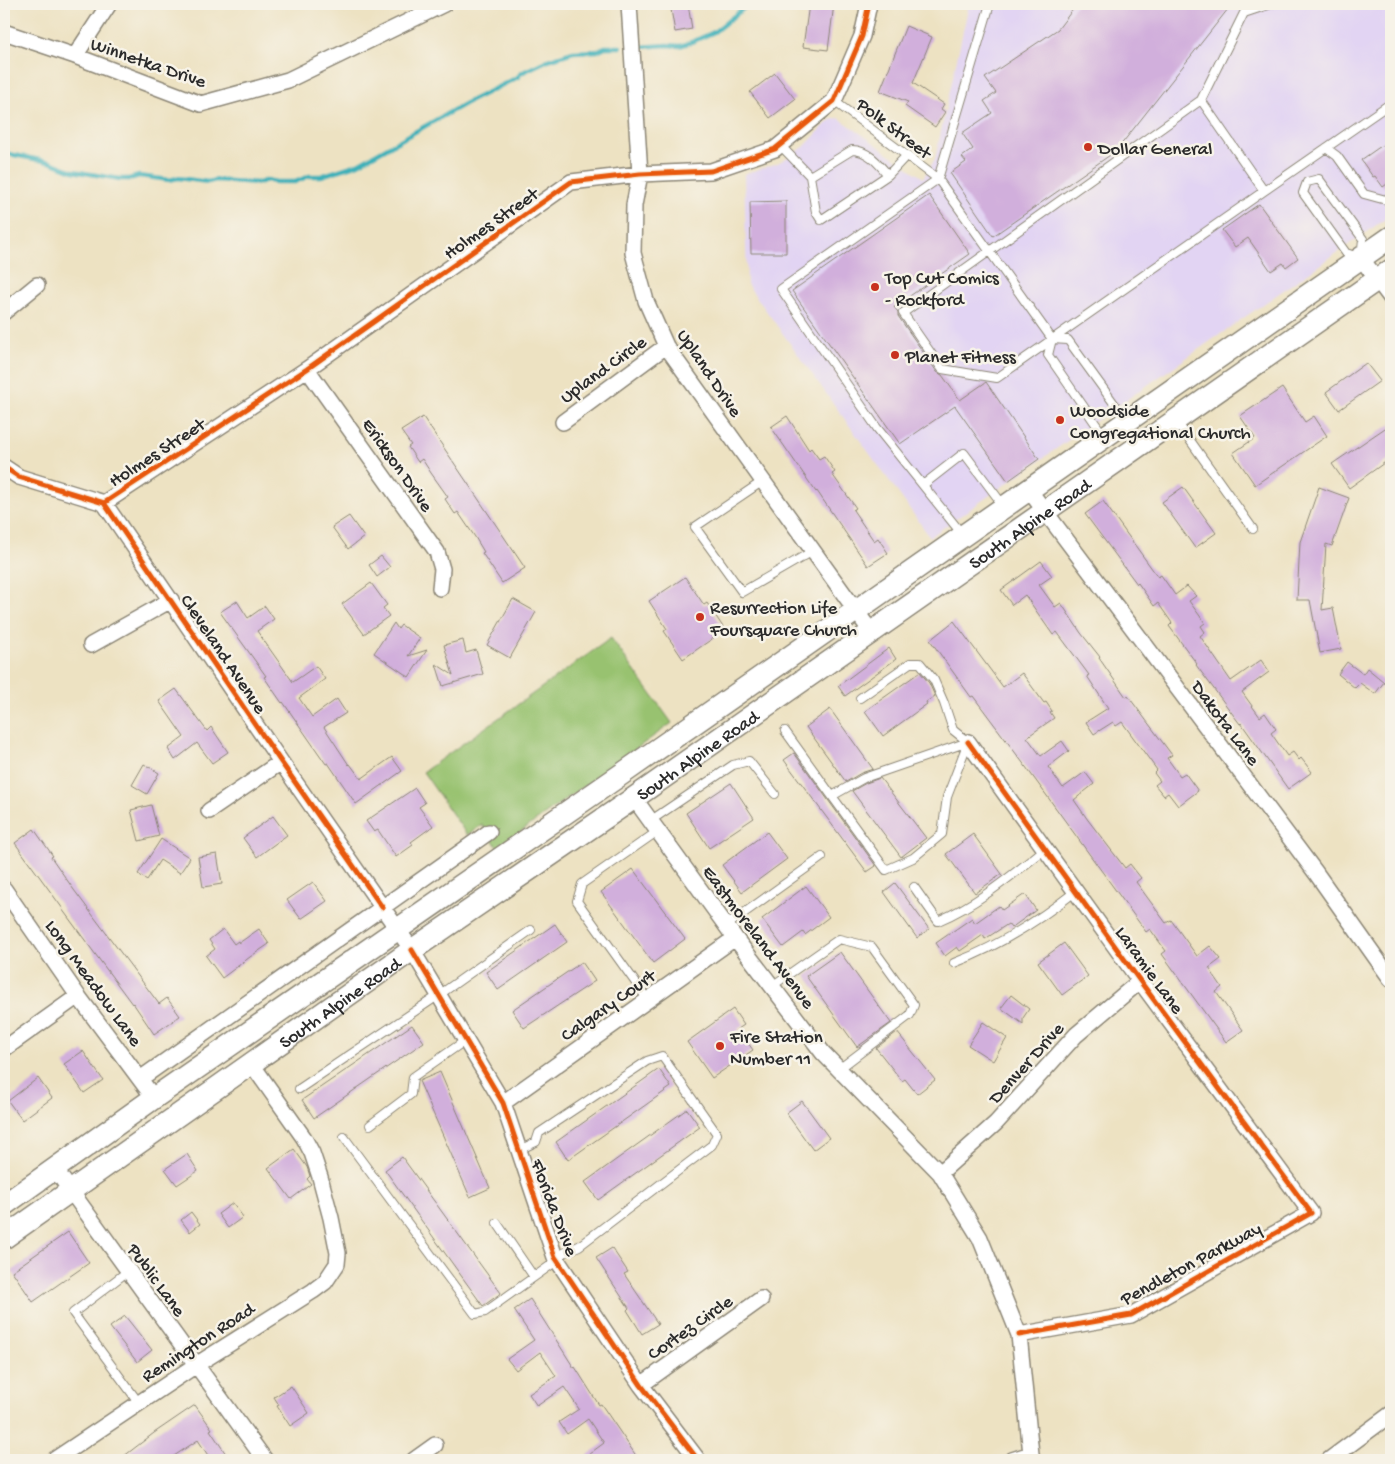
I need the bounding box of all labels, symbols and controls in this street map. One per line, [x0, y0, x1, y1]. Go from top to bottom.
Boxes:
street label: Winnetka Drive [87, 34, 209, 95]
street label: Polk Street [850, 93, 937, 167]
place label: Dollar General [1096, 139, 1212, 162]
marker: Dollar General [1082, 141, 1094, 153]
street label: Holmes Street [440, 183, 546, 266]
place label: Top Cut Comics - Rockford [884, 268, 1000, 313]
marker: Top Cut Comics - Rockford [869, 281, 881, 293]
street label: Upland Drive [670, 326, 746, 422]
street label: Upland Circle [556, 332, 652, 410]
place label: Planet Fitness [904, 347, 1017, 370]
marker: Planet Fitness [889, 349, 901, 361]
place label: Woodside Congregational Church [1070, 401, 1251, 446]
street label: Holmes Street [105, 413, 212, 494]
marker: Woodside Congregational Church [1054, 414, 1066, 426]
street label: Erickson Drive [355, 415, 437, 518]
street label: South Alpine Road [965, 474, 1098, 576]
street label: Cleveland Avenue [174, 591, 271, 719]
place label: Resurrection Life Foursquare Church [709, 598, 857, 643]
marker: Resurrection Life Foursquare Church [694, 611, 706, 623]
street label: Dakota Lane [1184, 675, 1264, 771]
street label: South Alpine Road [633, 705, 766, 808]
street label: Eastmoreland Avenue [696, 862, 819, 1014]
street label: Long Meadow Lane [38, 916, 146, 1052]
street label: Laramie Lane [1109, 923, 1188, 1020]
street label: South Alpine Road [276, 952, 408, 1055]
street label: Calgary Court [557, 964, 663, 1048]
street label: Denver Drive [984, 1019, 1070, 1111]
place label: Fire Station Number 11 [729, 1027, 823, 1072]
marker: Fire Station Number 11 [714, 1040, 726, 1052]
street label: Florida Drive [523, 1155, 582, 1260]
street label: Pendleton Parkway [1116, 1218, 1267, 1312]
street label: Public Lane [120, 1239, 190, 1322]
street label: Cortez Circle [644, 1291, 738, 1367]
street label: Remington Road [138, 1298, 261, 1389]

